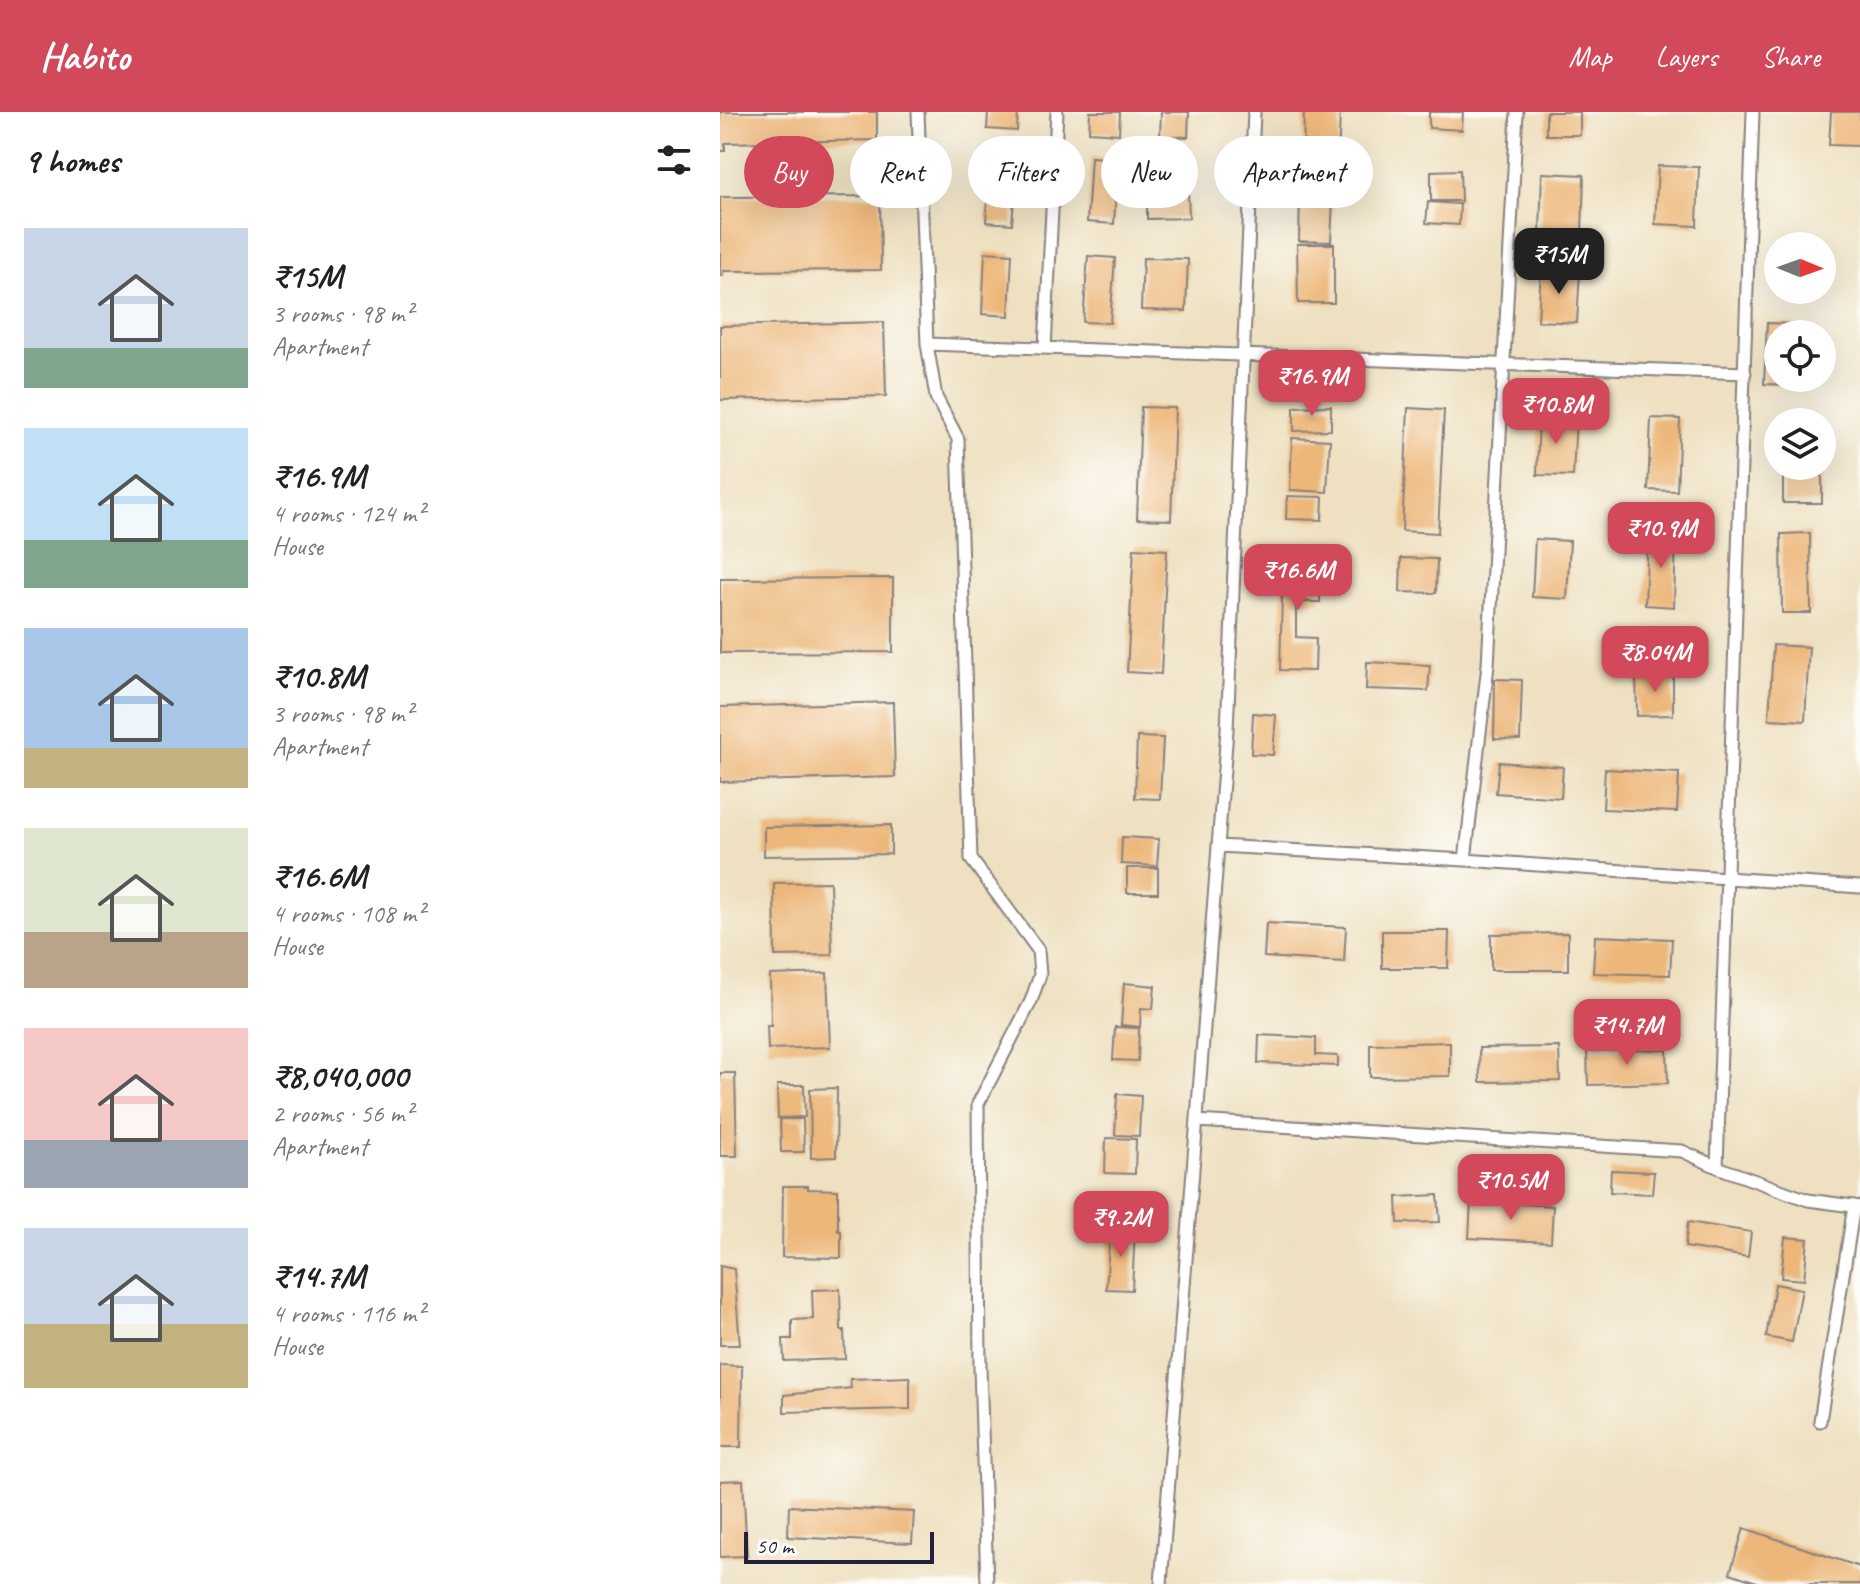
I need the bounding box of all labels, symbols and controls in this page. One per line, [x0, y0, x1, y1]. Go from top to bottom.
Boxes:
text: Habito [40, 33, 129, 80]
text: Map [1569, 39, 1612, 74]
text: Layers [1656, 39, 1717, 74]
text: Share [1761, 39, 1820, 74]
chip: Buy [744, 136, 834, 208]
chip: Rent [850, 136, 952, 208]
chip: Filters [968, 136, 1085, 208]
chip: New [1101, 136, 1198, 208]
chip: Apartment [1214, 136, 1373, 208]
icon: filters [652, 138, 696, 182]
text: 9 homes [24, 139, 120, 182]
pin: ₹15M [1512, 228, 1606, 296]
north arrow [1764, 232, 1836, 304]
map controls [1764, 232, 1836, 480]
text: ₹15M [1532, 237, 1586, 270]
text: ₹15M [272, 254, 342, 297]
icon: home [88, 260, 184, 356]
text: 3 rooms · 98 m² [272, 297, 413, 330]
button: locate [1764, 320, 1836, 392]
text: Apartment [272, 330, 368, 363]
pin: ₹16.9M [1247, 350, 1377, 418]
text: ₹16.9M [1276, 359, 1348, 392]
pin: ₹10.8M [1491, 378, 1621, 446]
text: ₹10.8M [1521, 387, 1591, 420]
button: layers [1764, 408, 1836, 480]
text: ₹16.9M [272, 454, 365, 497]
icon: home [88, 460, 184, 556]
text: 4 rooms · 124 m² [272, 497, 424, 530]
pin: ₹10.9M [1596, 502, 1726, 570]
text: ₹10.9M [1626, 511, 1696, 544]
text: House [272, 530, 323, 563]
pin: ₹16.6M [1233, 544, 1363, 612]
text: ₹16.6M [1262, 553, 1334, 586]
pin: ₹8.04M [1590, 626, 1720, 694]
text: ₹8.04M [1620, 635, 1690, 668]
text: ₹10.8M [272, 654, 365, 697]
icon: home [88, 660, 184, 756]
text: 3 rooms · 98 m² [272, 697, 413, 730]
text: Apartment [272, 730, 368, 763]
text: ₹16.6M [272, 854, 366, 897]
icon: home [88, 860, 184, 956]
text: 4 rooms · 108 m² [272, 897, 424, 930]
text: House [272, 930, 323, 963]
pin: ₹14.7M [1562, 999, 1692, 1067]
text: ₹14.7M [1592, 1008, 1662, 1041]
text: ₹8,040,000 [272, 1054, 408, 1097]
icon: home [88, 1060, 184, 1156]
text: 2 rooms · 56 m² [272, 1097, 413, 1130]
text: Apartment [272, 1130, 368, 1163]
pin: ₹10.5M [1446, 1154, 1576, 1222]
text: ₹10.5M [1476, 1163, 1546, 1196]
pin: ₹9.2M [1065, 1191, 1177, 1259]
text: ₹9.2M [1092, 1200, 1150, 1233]
text: ₹14.7M [272, 1254, 365, 1297]
icon: home [88, 1260, 184, 1356]
text: 4 rooms · 116 m² [272, 1297, 424, 1330]
text: House [272, 1330, 323, 1363]
scale bar [744, 1528, 934, 1564]
text: 50 m [756, 1532, 793, 1560]

